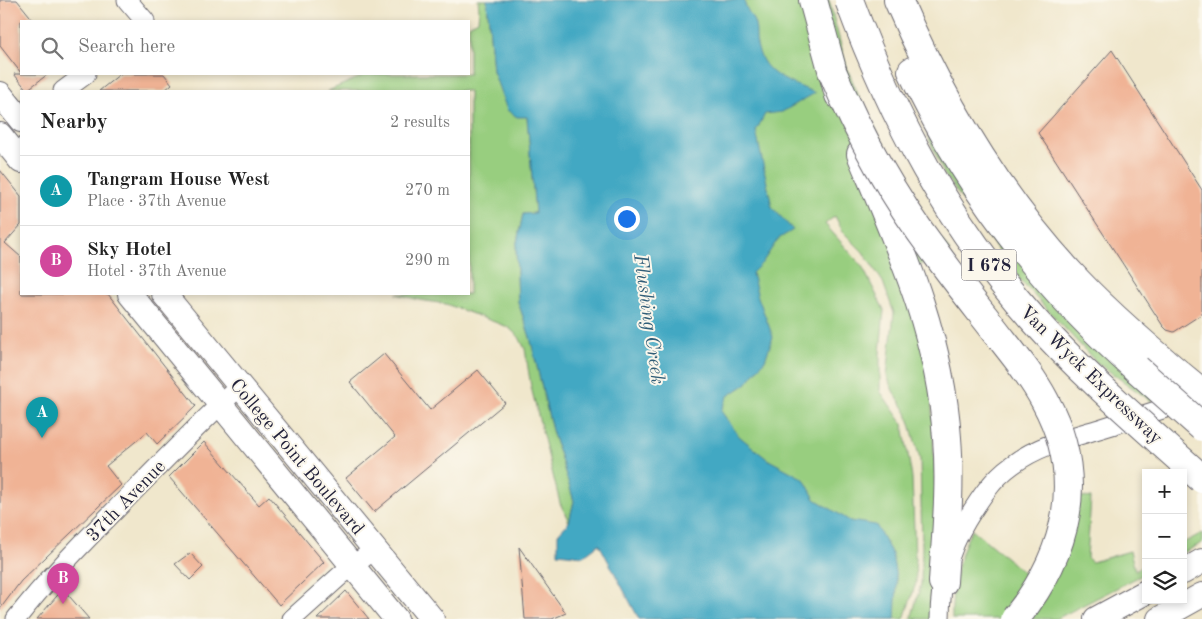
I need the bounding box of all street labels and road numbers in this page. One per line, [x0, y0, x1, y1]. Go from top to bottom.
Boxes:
road number: I 678 [962, 250, 1016, 280]
street label: Van Wyck Expressway [1015, 303, 1165, 449]
street label: College Point Boulevard [225, 376, 367, 539]
street label: 37th Avenue [84, 457, 170, 546]

